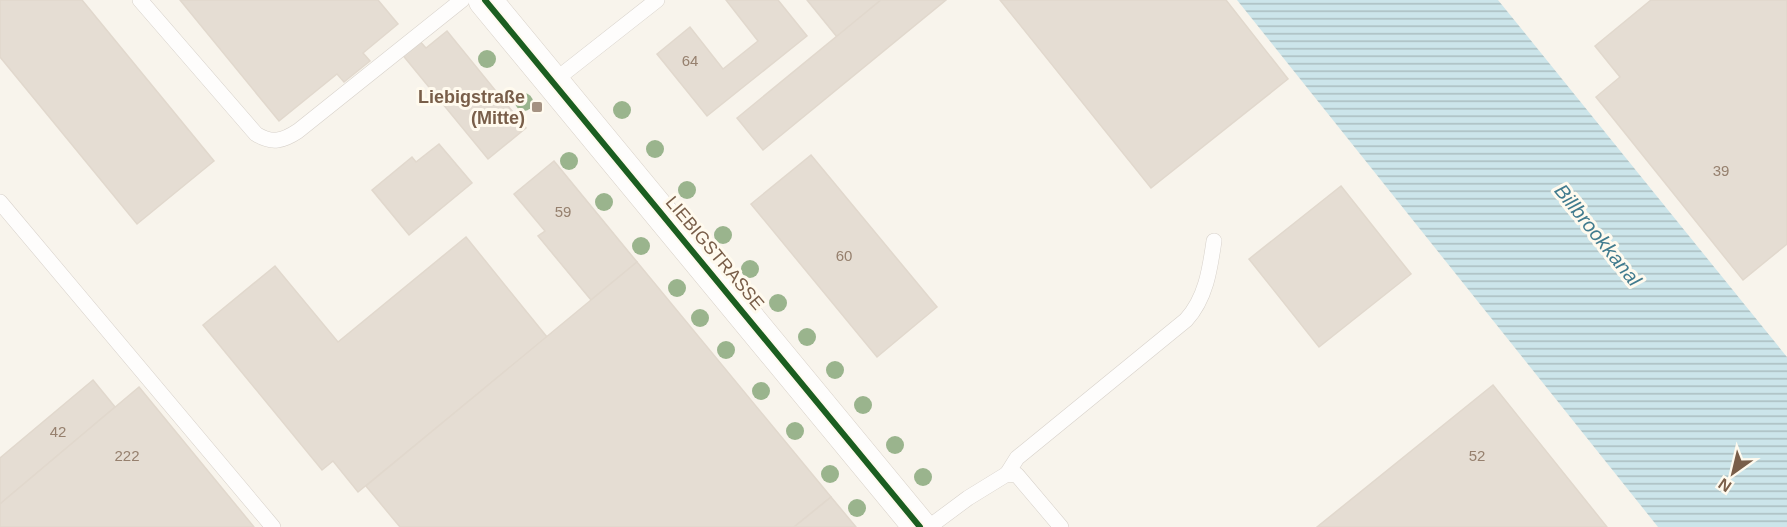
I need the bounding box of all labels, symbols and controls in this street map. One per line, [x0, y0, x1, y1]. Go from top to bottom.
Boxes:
house number: 64 [682, 52, 698, 69]
place label: Liebigstraße (Mitte) [418, 87, 525, 128]
marker: Liebigstraße (Mitte) [530, 100, 544, 114]
house number: 39 [1713, 162, 1729, 179]
water label: Billbrookkanal [1550, 180, 1646, 291]
street label: LIEBIGSTRASSE [662, 192, 768, 314]
house number: 59 [555, 203, 571, 220]
house number: 60 [836, 247, 852, 264]
house number: 42 [50, 423, 66, 440]
north arrow [1703, 443, 1763, 503]
house number: 222 [114, 447, 140, 464]
house number: 52 [1469, 447, 1485, 464]
text: N [1715, 475, 1734, 495]

